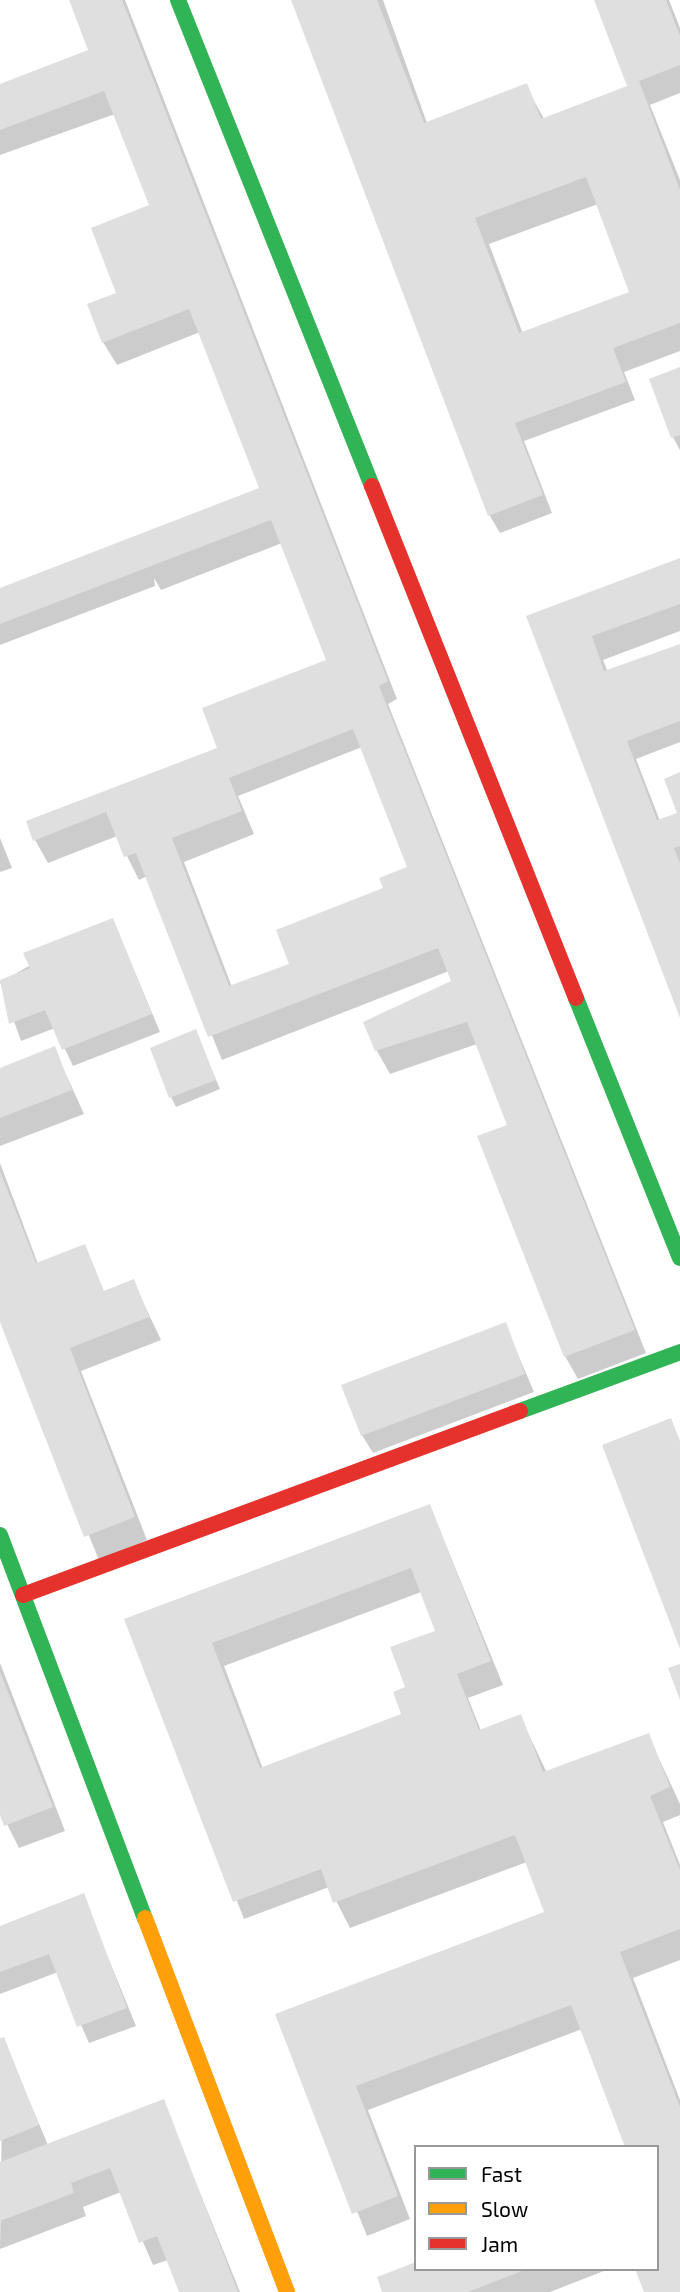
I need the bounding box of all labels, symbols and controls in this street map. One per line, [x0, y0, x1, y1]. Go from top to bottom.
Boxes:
legend [414, 2145, 659, 2271]
text: Fast [481, 2161, 522, 2186]
text: Slow [481, 2196, 528, 2221]
text: Jam [481, 2231, 518, 2256]

